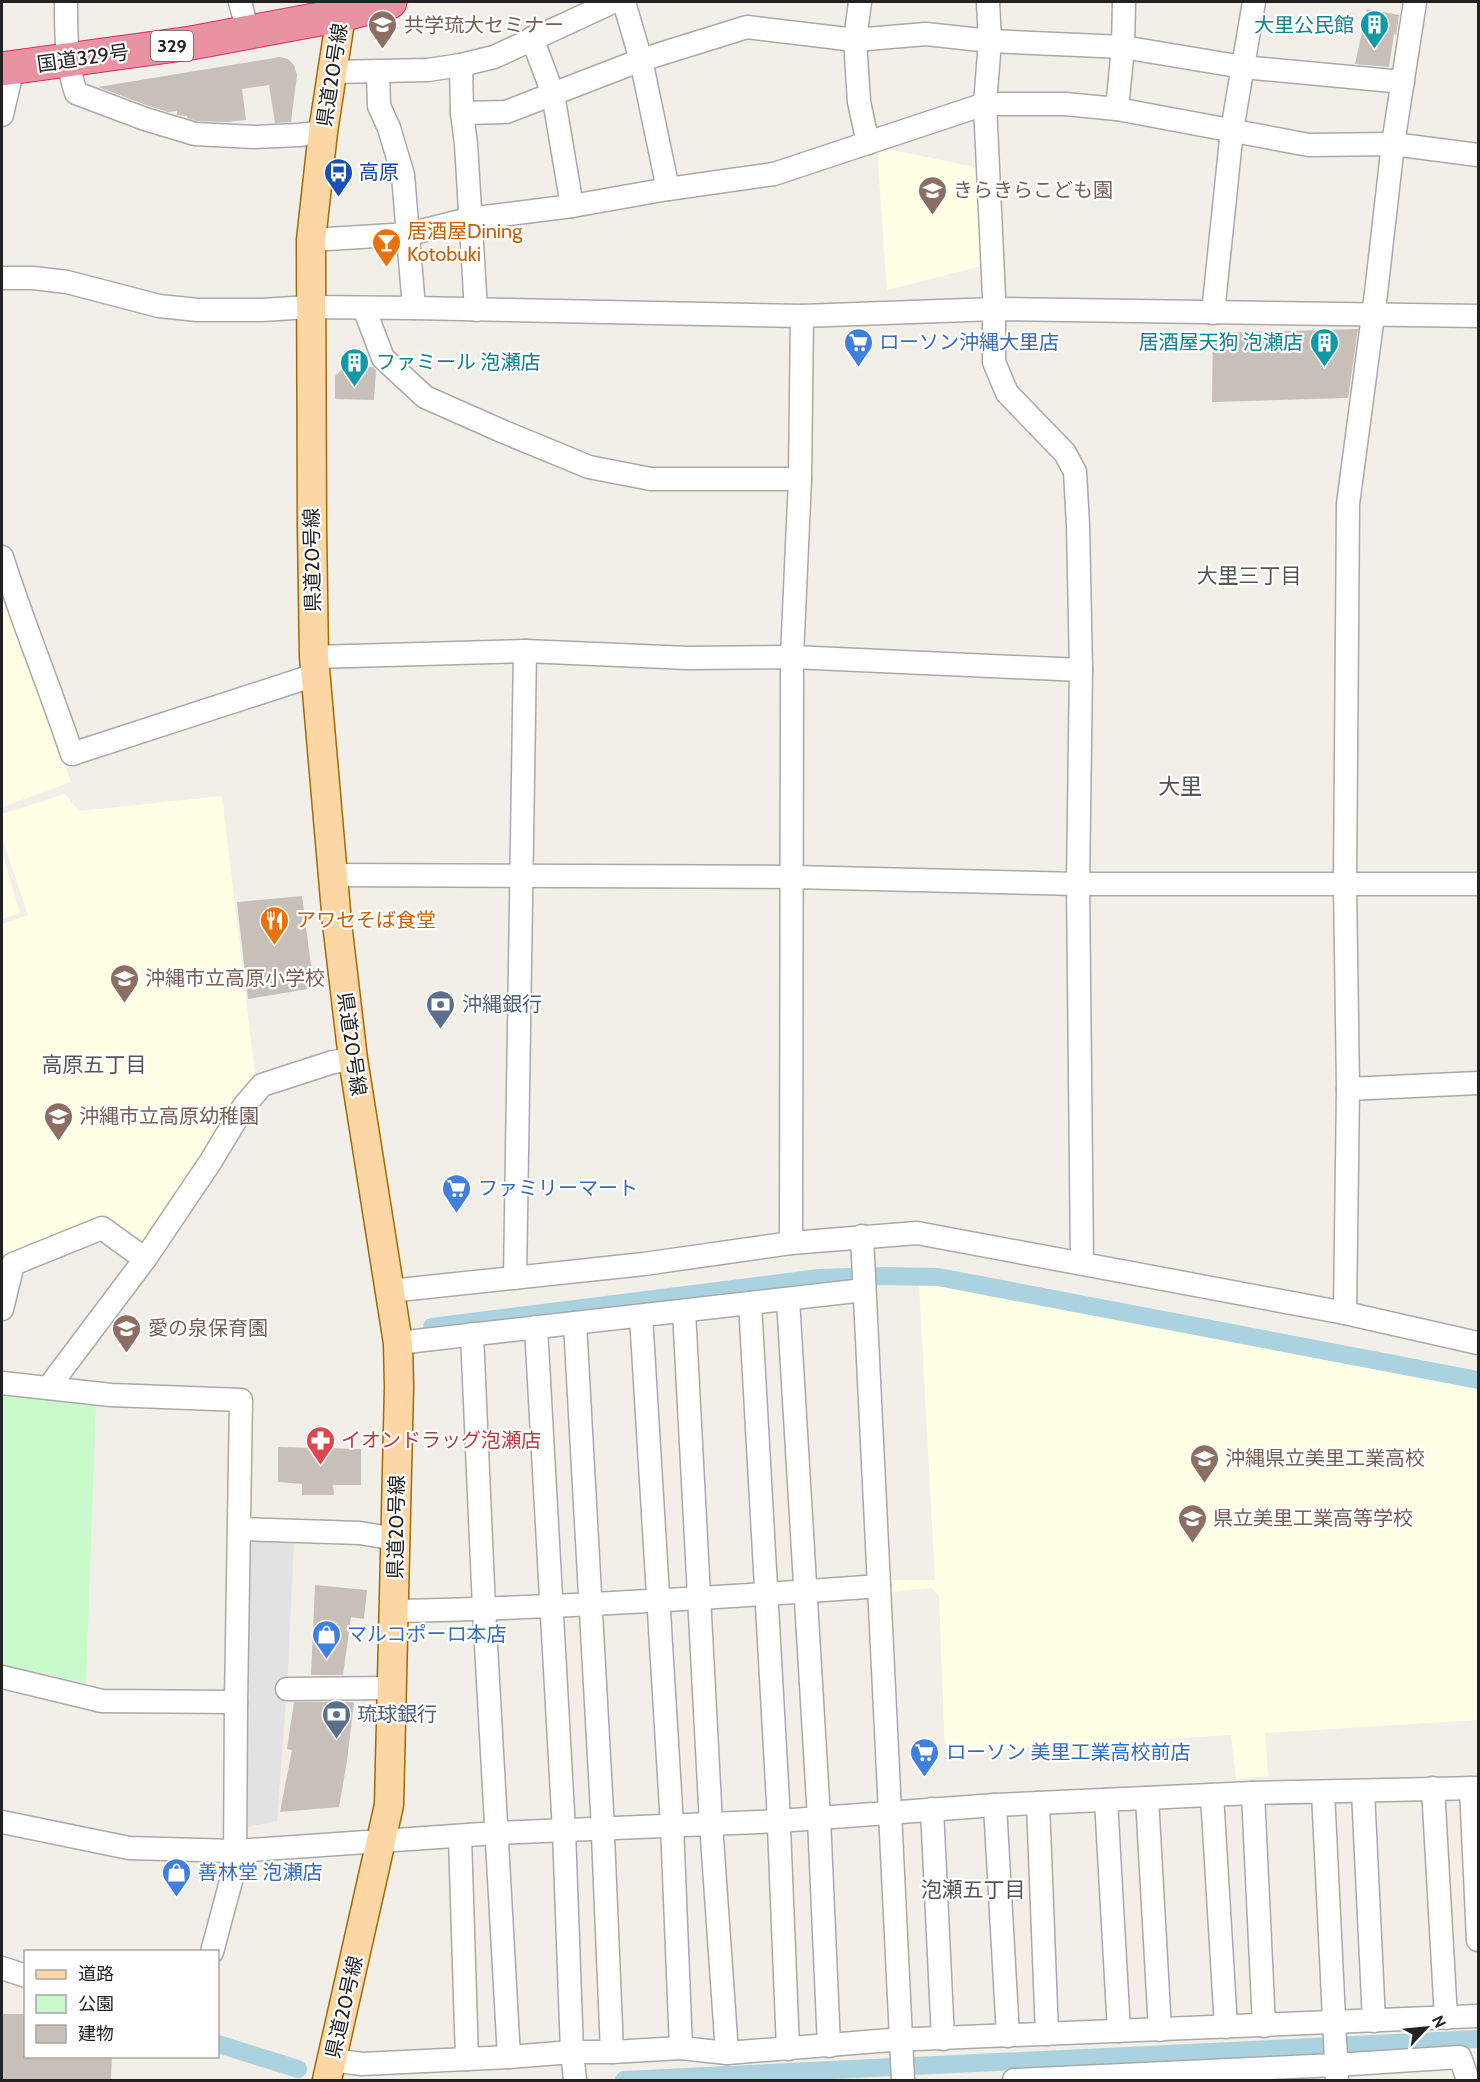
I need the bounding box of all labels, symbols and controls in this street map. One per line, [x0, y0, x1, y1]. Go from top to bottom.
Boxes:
school or university icon: 共学琉大セミナー [367, 9, 399, 51]
building icon: 大里公民館 [1359, 9, 1391, 51]
place label: 共学琉大セミナー [404, 13, 564, 37]
place label: 大里公民館 [1254, 13, 1354, 37]
street label: 県道20号線 [312, 22, 352, 128]
road number: 329 [151, 31, 193, 61]
street label: 国道329号 [35, 40, 131, 76]
bus stop icon: 高原 [322, 156, 354, 198]
place label: 高原 [359, 160, 399, 184]
school or university icon: きらきらこども園 [916, 174, 948, 216]
place label: きらきらこども園 [953, 178, 1113, 202]
place label: 居酒屋Dining Kotobuki [407, 219, 523, 266]
bar icon: 居酒屋Dining Kotobuki [370, 226, 402, 268]
supermarket icon: ローソン沖縄大里店 [842, 326, 874, 368]
building icon: 居酒屋天狗 泡瀬店 [1308, 326, 1340, 368]
place label: ローソン沖縄大里店 [879, 330, 1059, 354]
place label: 居酒屋天狗 泡瀬店 [1139, 330, 1303, 354]
building icon: ファミール 泡瀬店 [339, 346, 371, 388]
place label: ファミール 泡瀬店 [376, 350, 541, 374]
street label: 県道20号線 [299, 508, 325, 612]
district label: 大里三丁目 [1197, 563, 1302, 588]
district label: 大里 [1158, 773, 1202, 800]
restaurant icon: アワセそば食堂 [259, 904, 291, 946]
place label: アワセそば食堂 [296, 908, 436, 932]
school or university icon: 沖縄市立高原小学校 [108, 962, 140, 1004]
place label: 沖縄市立高原小学校 [145, 966, 325, 990]
bank icon: 沖縄銀行 [425, 988, 457, 1030]
street label: 県道20号線 [333, 991, 371, 1097]
place label: 沖縄銀行 [462, 992, 542, 1016]
district label: 高原五丁目 [42, 1052, 147, 1077]
school or university icon: 沖縄市立高原幼稚園 [42, 1100, 74, 1142]
place label: 沖縄市立高原幼稚園 [79, 1104, 259, 1128]
supermarket icon: ファミリーマート [441, 1172, 473, 1214]
place label: ファミリーマート [478, 1176, 638, 1200]
school or university icon: 愛の泉保育園 [111, 1312, 143, 1354]
place label: 愛の泉保育園 [148, 1316, 268, 1340]
pharmacy icon: イオンドラッグ泡瀬店 [304, 1424, 336, 1466]
place label: イオンドラッグ泡瀬店 [341, 1428, 541, 1452]
school or university icon: 沖縄県立美里工業高校 [1188, 1442, 1220, 1484]
place label: 沖縄県立美里工業高校 [1225, 1446, 1425, 1470]
street label: 県道20号線 [383, 1475, 409, 1579]
school or university icon: 県立美里工業高等学校 [1176, 1502, 1208, 1544]
place label: 県立美里工業高等学校 [1213, 1506, 1413, 1530]
shop icon: マルコポーロ本店 [310, 1618, 342, 1660]
place label: マルコポーロ本店 [347, 1622, 507, 1646]
bank icon: 琉球銀行 [320, 1698, 352, 1740]
place label: 琉球銀行 [357, 1702, 437, 1726]
supermarket icon: ローソン 美里工業高校前店 [909, 1736, 941, 1778]
place label: ローソン 美里工業高校前店 [946, 1740, 1191, 1764]
shop icon: 善林堂 泡瀬店 [161, 1856, 193, 1898]
place label: 善林堂 泡瀬店 [198, 1860, 323, 1884]
district label: 泡瀬五丁目 [921, 1877, 1026, 1902]
legend [24, 1950, 219, 2058]
street label: 県道20号線 [321, 1953, 367, 2061]
text: 道路 [78, 1963, 114, 1985]
text: 公園 [78, 1993, 114, 2015]
north arrow [1396, 1998, 1456, 2058]
text: N [1428, 2012, 1450, 2031]
text: 建物 [78, 2023, 114, 2045]

